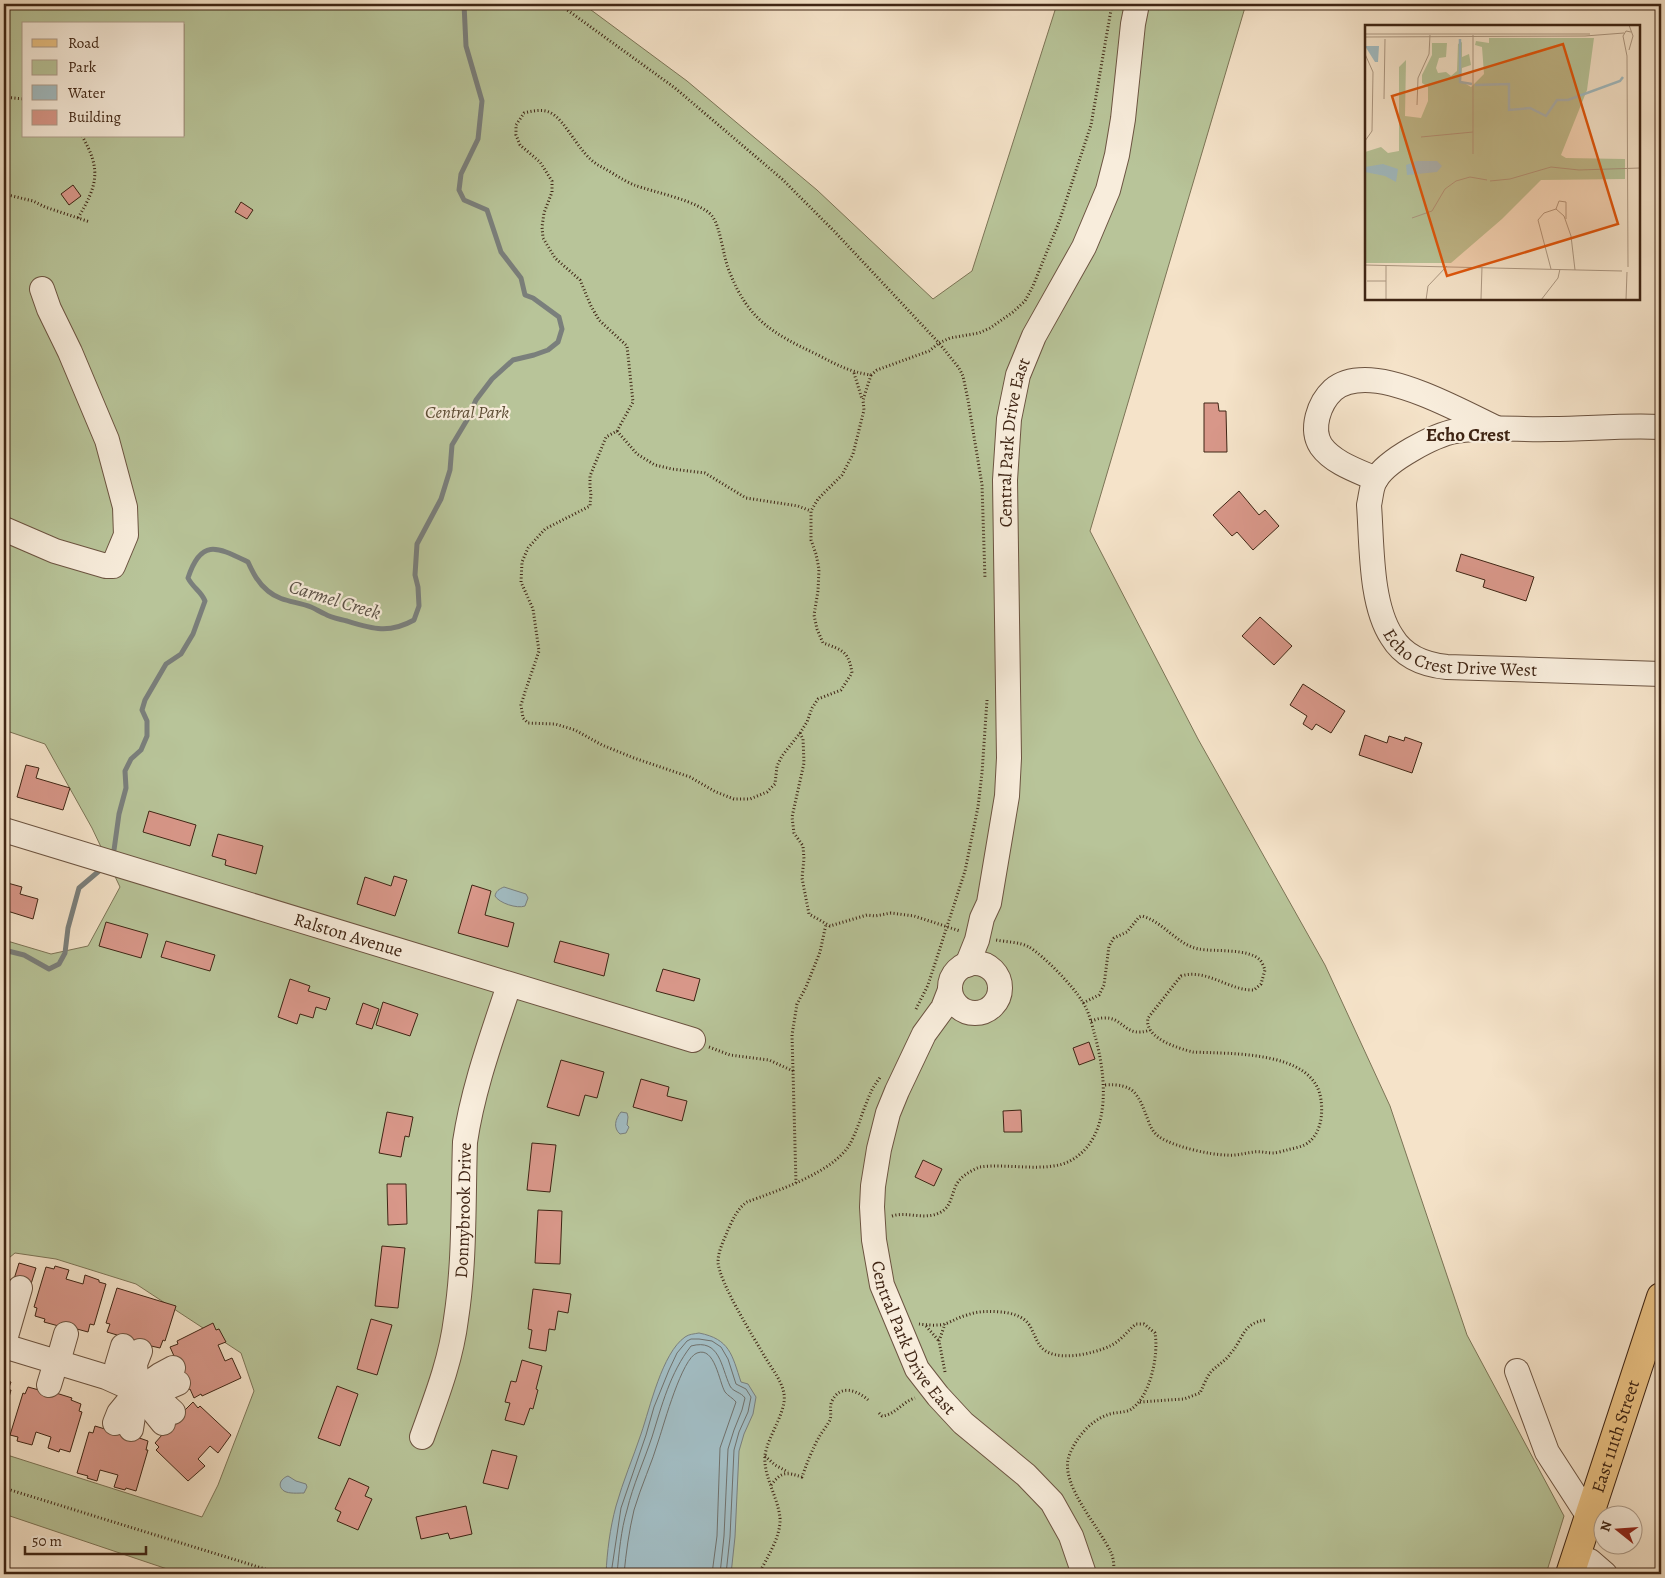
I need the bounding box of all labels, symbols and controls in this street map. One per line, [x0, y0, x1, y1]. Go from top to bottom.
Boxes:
legend [22, 22, 185, 138]
inset map [1365, 25, 1640, 300]
text: Road [68, 33, 100, 53]
text: Park [68, 57, 97, 77]
text: Water [67, 83, 105, 103]
text: Building [68, 107, 121, 127]
street label: Central Park Drive East [993, 354, 1036, 527]
park label: Central Park [425, 400, 509, 424]
district label: Echo Crest [1426, 422, 1511, 448]
water label: Carmel Creek [286, 574, 384, 626]
street label: Echo Crest Drive West [1377, 624, 1537, 682]
street label: Ralston Avenue [291, 907, 406, 963]
street label: Donnybrook Drive [449, 1142, 477, 1279]
street label: Central Park Drive East [866, 1259, 962, 1420]
street label: East 111th Street [1586, 1377, 1645, 1496]
north arrow [1592, 1506, 1642, 1556]
text: N [1595, 1519, 1617, 1534]
scale bar [25, 1523, 146, 1555]
text: 50 m [32, 1531, 62, 1551]

